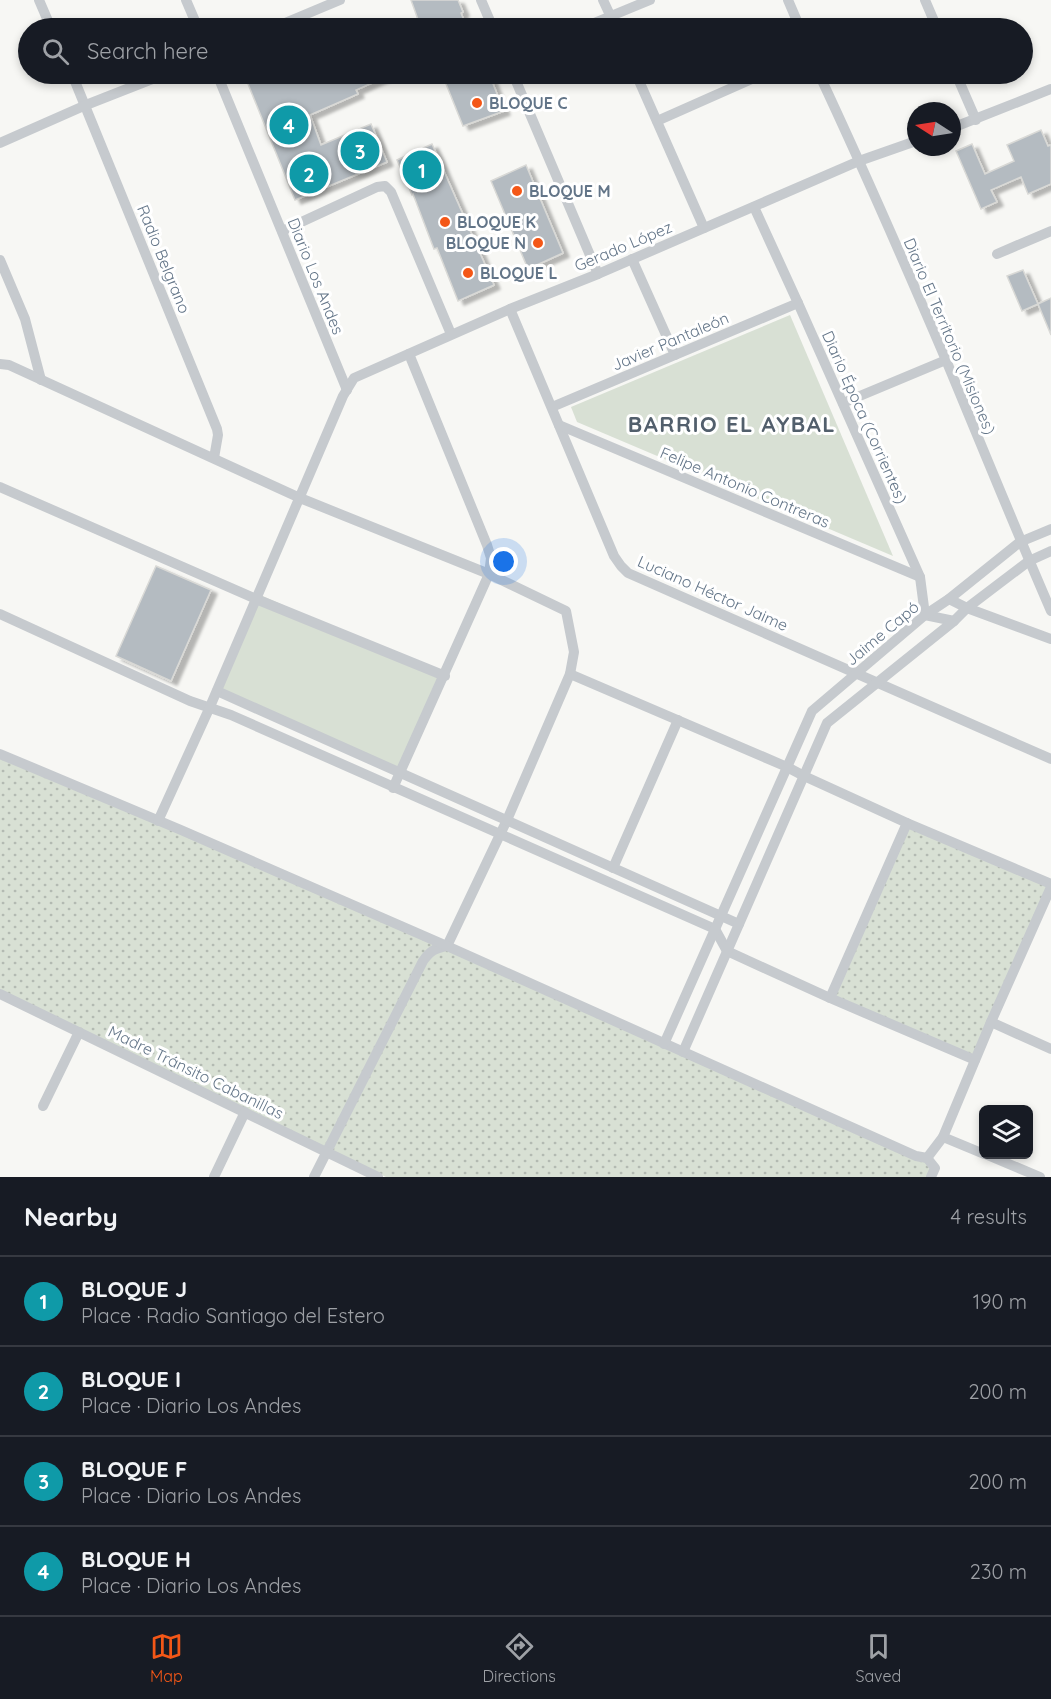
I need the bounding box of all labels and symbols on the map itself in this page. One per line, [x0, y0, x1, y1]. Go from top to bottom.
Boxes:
place label: BLOQUE C [489, 93, 567, 113]
marker: BLOQUE C [470, 96, 484, 110]
pin: 4 [270, 102, 308, 148]
north arrow [907, 102, 961, 156]
pin: 3 [340, 128, 380, 174]
pin: 1 [402, 148, 442, 192]
pin: 2 [290, 152, 328, 196]
place label: BLOQUE M [529, 181, 611, 201]
marker: BLOQUE M [510, 184, 524, 198]
street label: Radio Belgrano [133, 202, 195, 316]
place label: BLOQUE K [457, 212, 536, 232]
street label: Diario Los Andes [283, 215, 349, 337]
marker: BLOQUE K [438, 215, 452, 229]
street label: Gerado López [571, 216, 675, 276]
place label: BLOQUE N [446, 233, 526, 253]
street label: Diario El Territorio (Misiones) [899, 235, 1001, 437]
marker: BLOQUE N [531, 236, 545, 250]
place label: BLOQUE L [480, 263, 557, 283]
marker: BLOQUE L [461, 266, 475, 280]
street label: Javier Pantaleón [609, 307, 731, 375]
street label: Diario Época (Corrientes) [818, 327, 912, 507]
district label: BARRIO EL AYBAL [628, 410, 836, 438]
street label: Felipe Antonio Contreras [657, 442, 833, 532]
your location [489, 547, 518, 576]
street label: Luciano Héctor Jaime [635, 551, 791, 635]
street label: Jaime Capó [841, 596, 923, 670]
street label: Madre Tránsito Cabanillas [105, 1021, 287, 1123]

